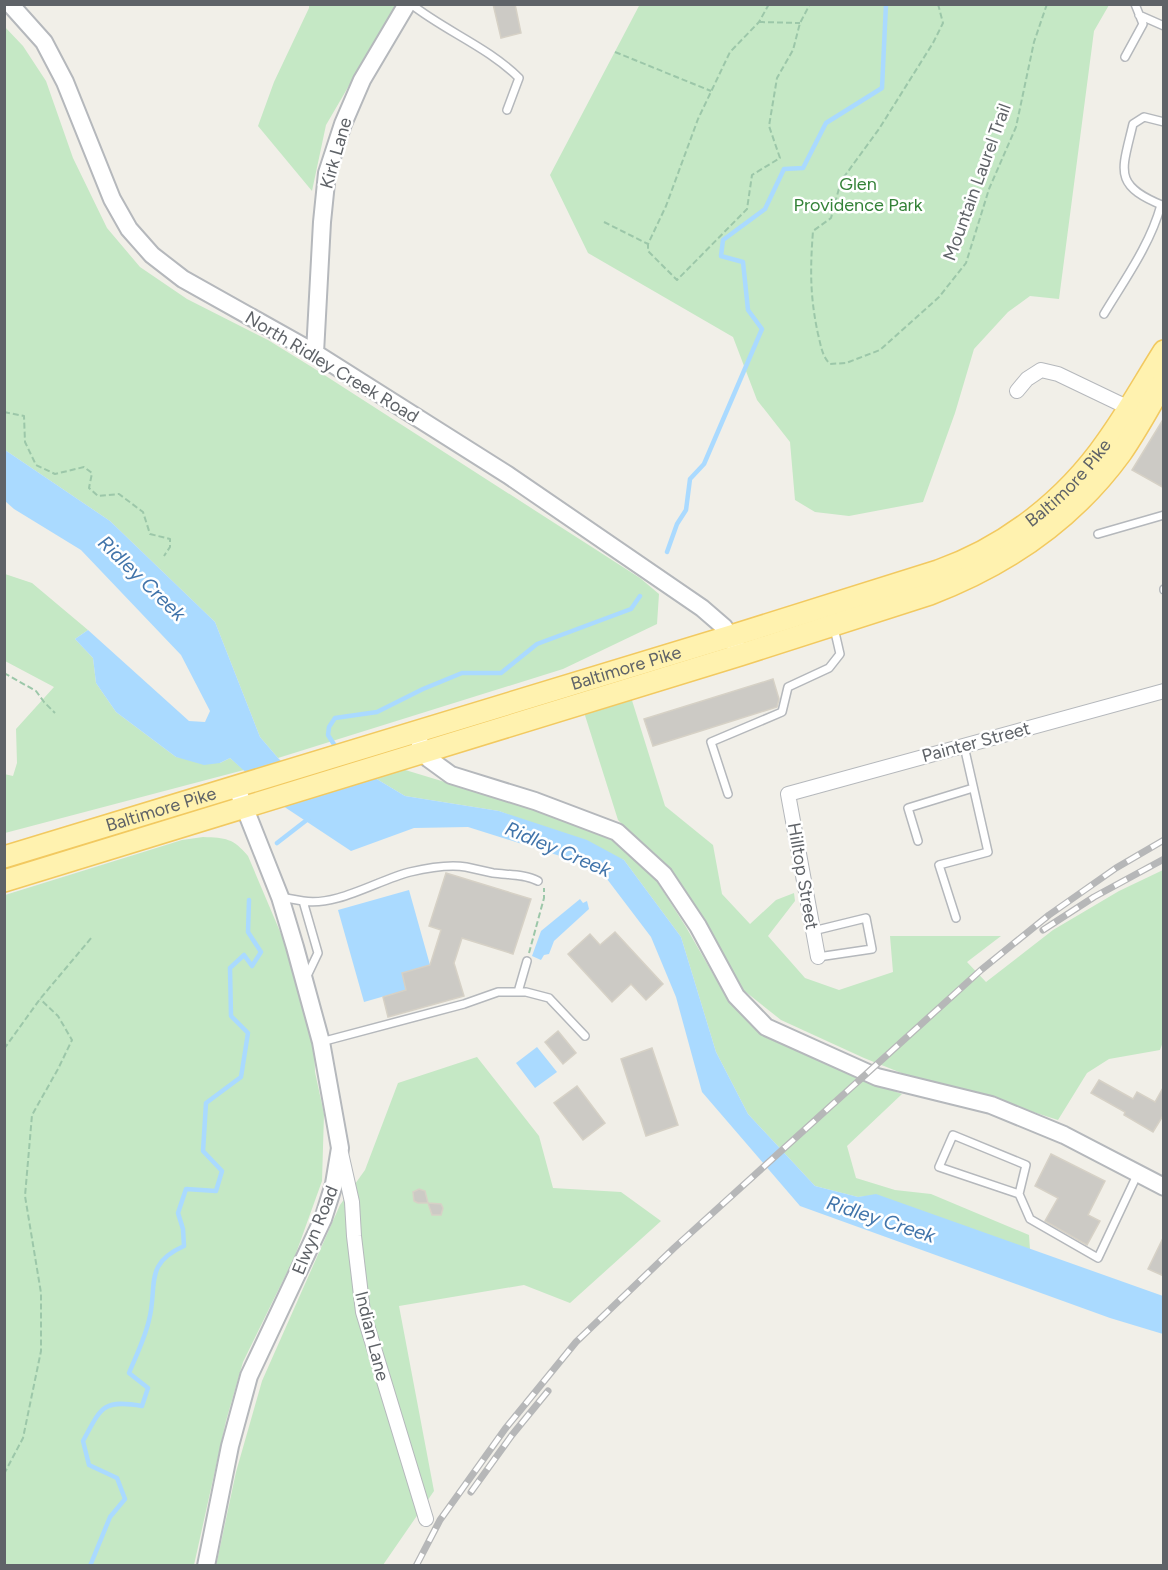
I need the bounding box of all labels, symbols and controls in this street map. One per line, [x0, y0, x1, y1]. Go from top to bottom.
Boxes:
street label: Mountain Laurel Trail [938, 100, 1016, 264]
street label: Kirk Lane [315, 115, 357, 191]
park label: Glen Providence Park [794, 173, 923, 216]
street label: North Ridley Creek Road [241, 306, 423, 428]
street label: Baltimore Pike [1021, 435, 1116, 532]
water label: Ridley Creek [93, 530, 192, 627]
street label: Baltimore Pike [568, 641, 684, 695]
street label: Painter Street [919, 717, 1033, 767]
street label: Baltimore Pike [103, 782, 219, 836]
water label: Ridley Creek [502, 816, 616, 883]
street label: Hilltop Street [783, 821, 823, 931]
street label: Elwyn Road [287, 1182, 343, 1278]
water label: Ridley Creek [824, 1190, 939, 1248]
street label: Indian Lane [350, 1289, 394, 1383]

